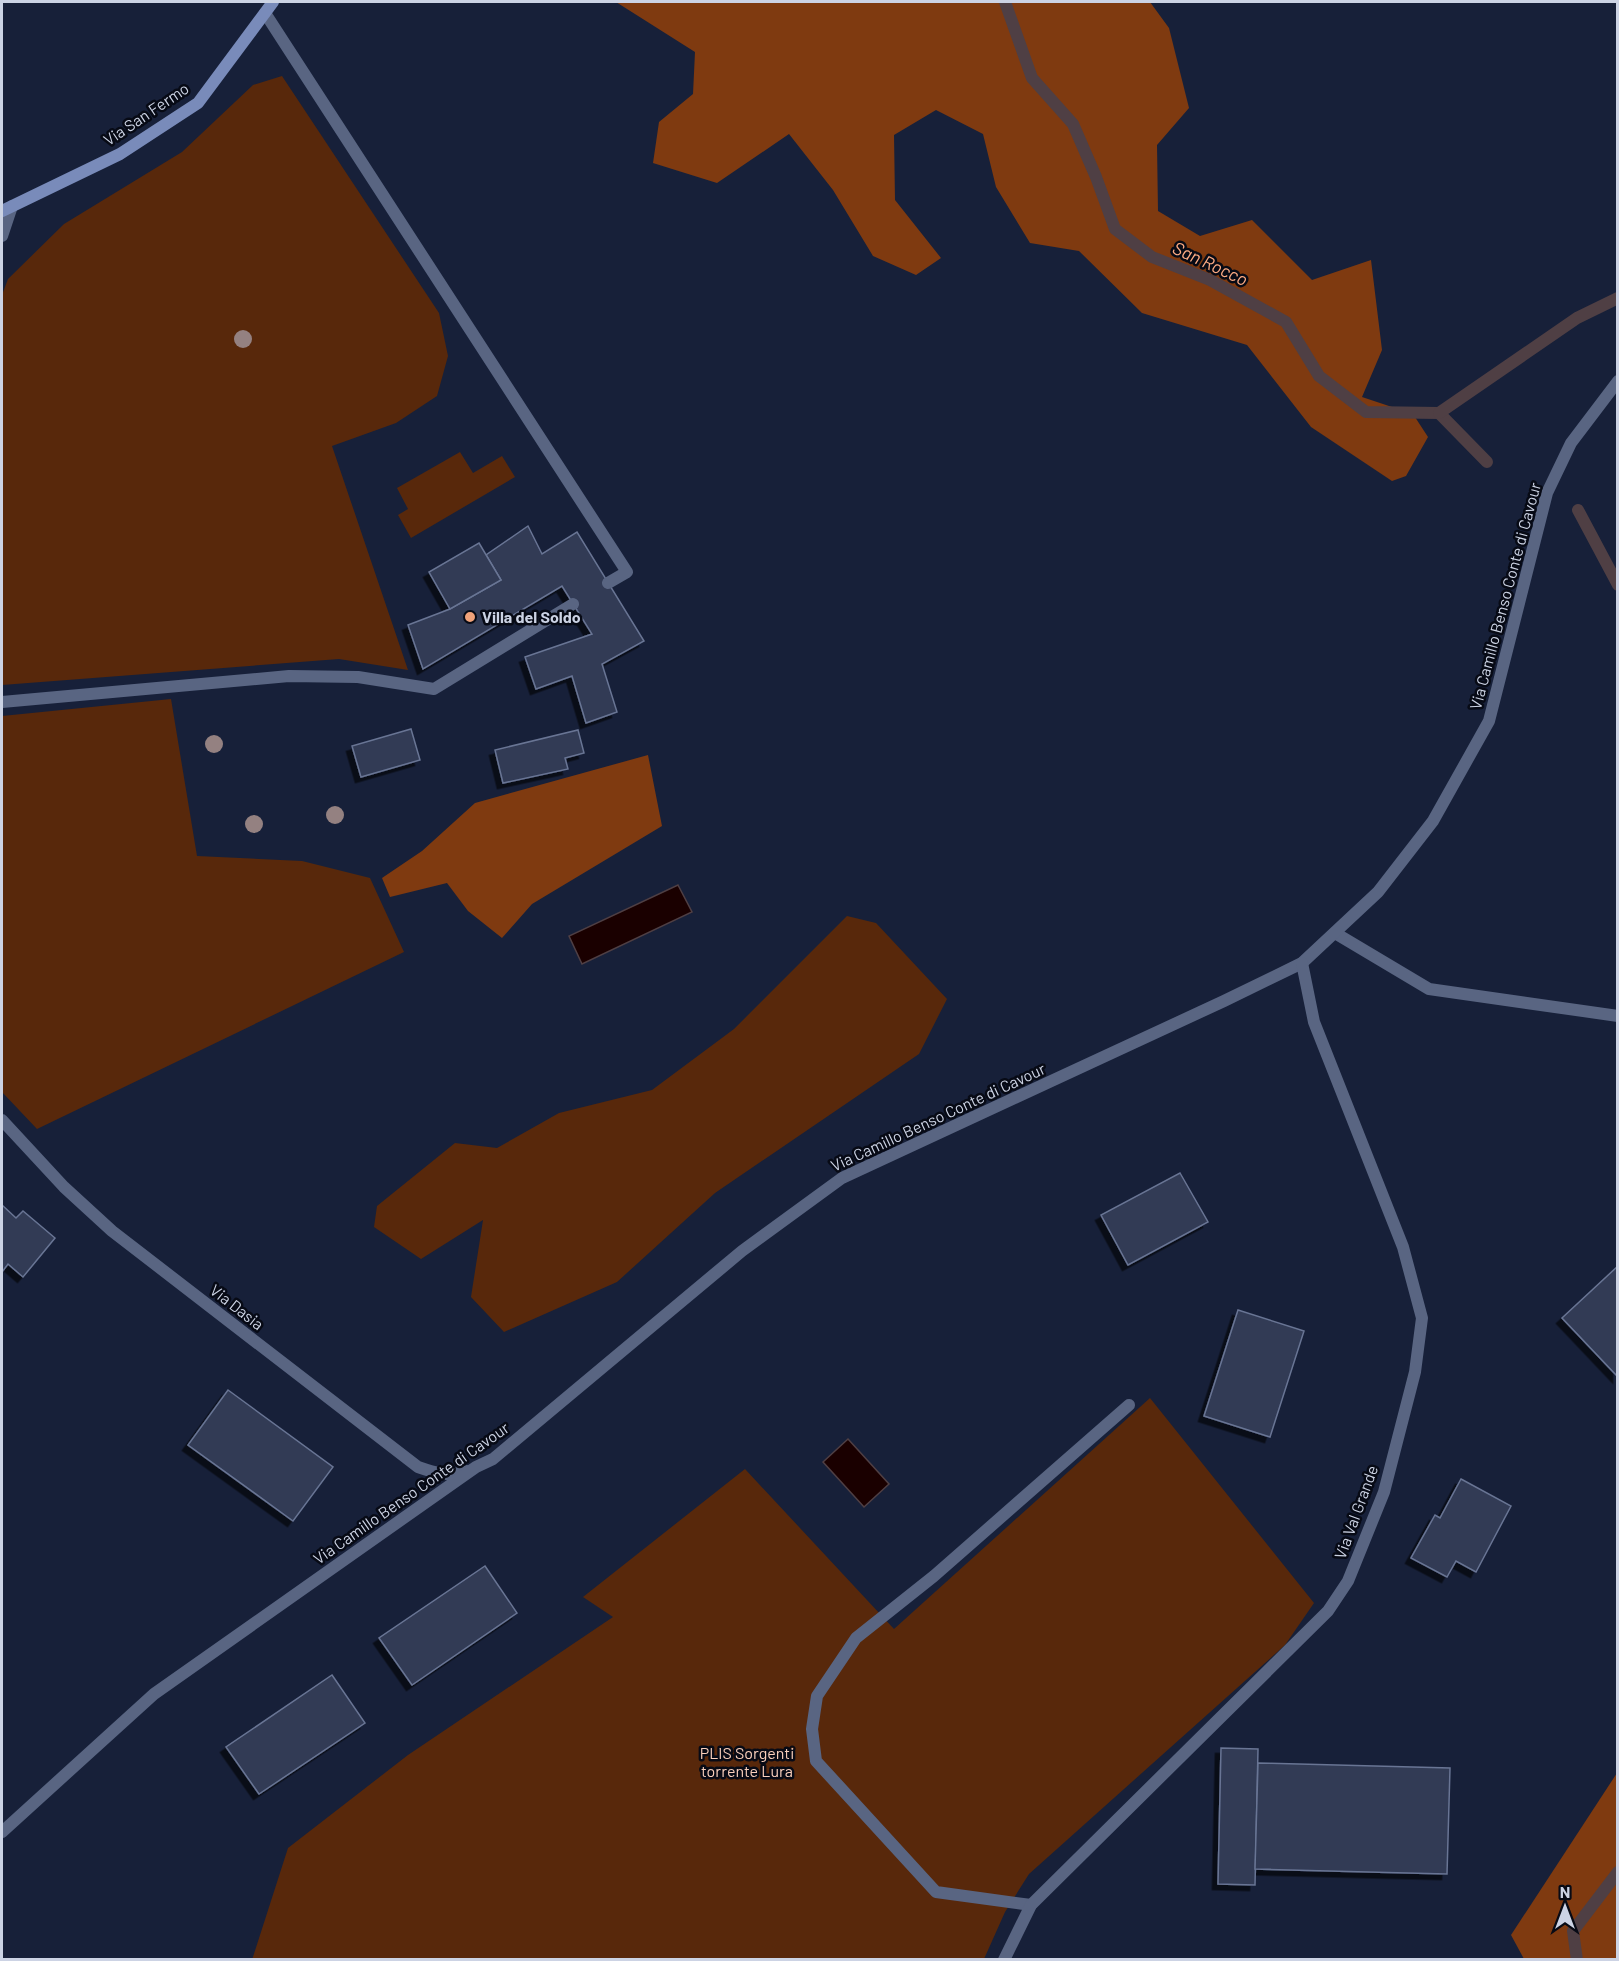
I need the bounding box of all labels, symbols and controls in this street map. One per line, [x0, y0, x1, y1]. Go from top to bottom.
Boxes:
street label: Via San Fermo [99, 78, 192, 149]
water label: San Rocco [1169, 236, 1251, 290]
street label: Via Camillo Benso Conte di Cavour [1465, 480, 1544, 712]
place label: Villa del Soldo [482, 607, 581, 626]
marker: Villa del Soldo [463, 610, 477, 624]
street label: Via Camillo Benso Conte di Cavour [827, 1058, 1048, 1175]
street label: Via Dasia [207, 1280, 268, 1333]
street label: Via Camillo Benso Conte di Cavour [309, 1417, 512, 1568]
street label: Via Val Grande [1330, 1462, 1381, 1561]
park label: PLIS Sorgenti torrente Lura [700, 1743, 794, 1780]
north arrow [1535, 1877, 1595, 1937]
text: N [1560, 1882, 1570, 1901]

